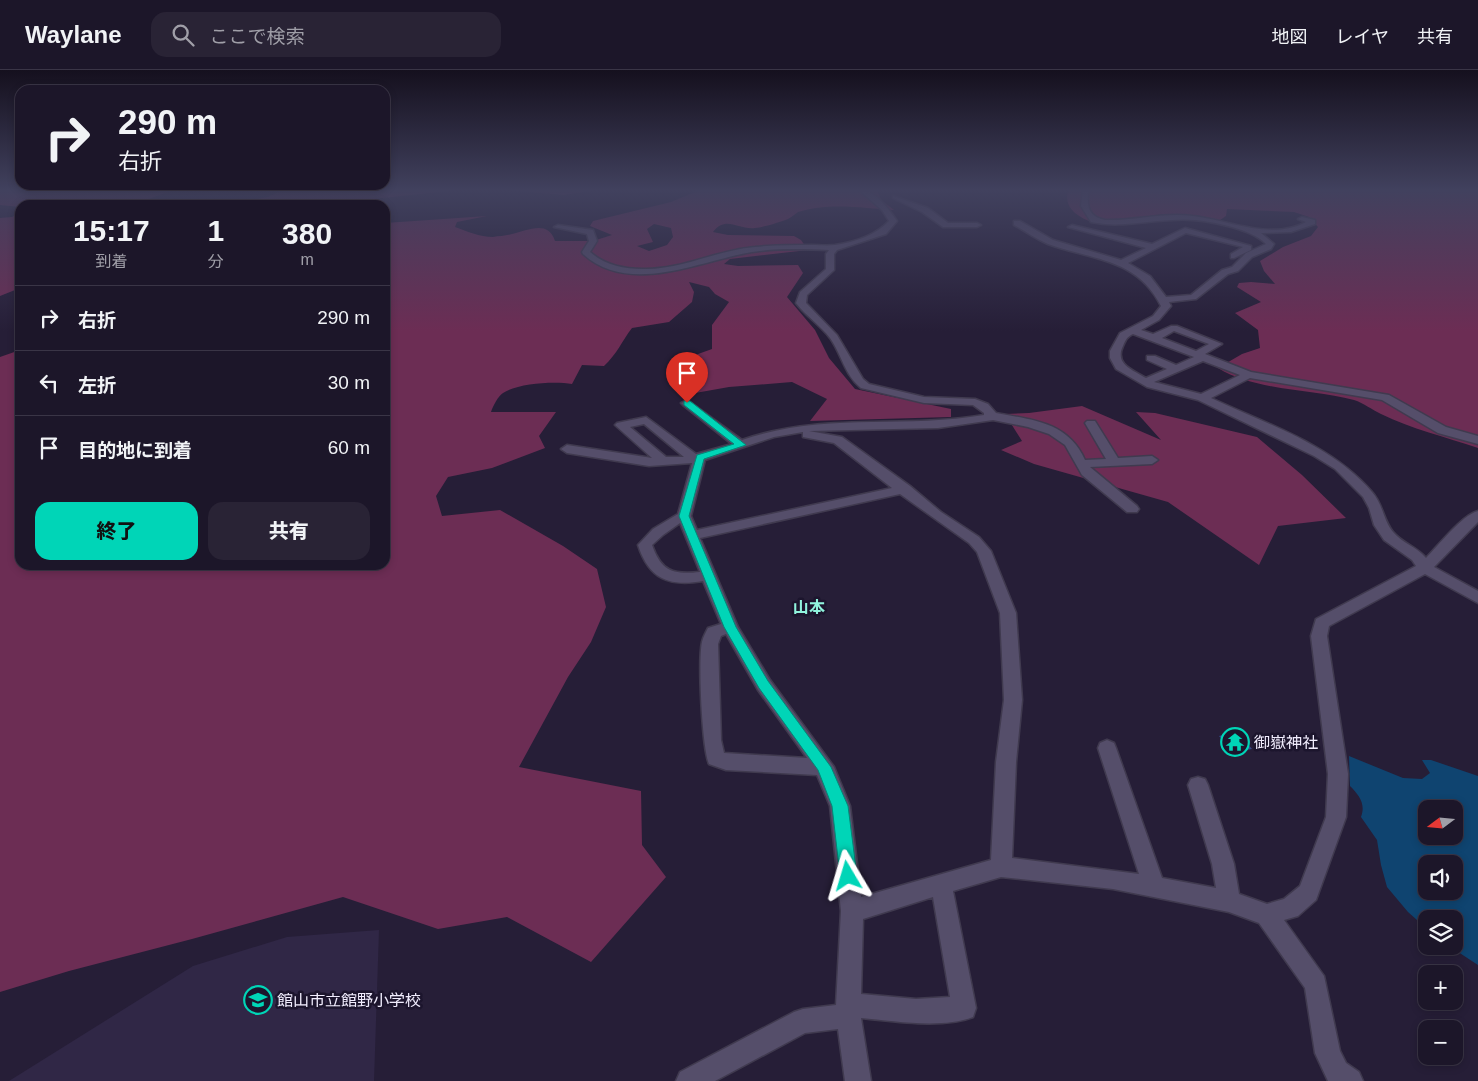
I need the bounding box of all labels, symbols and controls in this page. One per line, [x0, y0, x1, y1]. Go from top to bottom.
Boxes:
search box [151, 12, 501, 57]
text: Waylane [25, 21, 121, 48]
icon: search [169, 21, 197, 49]
text: ここで検索 [209, 26, 305, 47]
text: 地図 [1272, 27, 1308, 47]
text: レイヤ [1336, 27, 1389, 47]
text: 共有 [1417, 27, 1453, 47]
text: 290 m [118, 102, 217, 141]
icon: right [35, 105, 100, 170]
text: 右折 [118, 149, 162, 174]
text: 15:17 [73, 214, 150, 247]
text: 1 [207, 214, 224, 247]
text: 380 [282, 217, 332, 250]
text: m [300, 251, 314, 268]
text: 到着 [95, 253, 127, 270]
text: 分 [208, 253, 224, 270]
icon: right [35, 304, 63, 332]
text: 290 m [317, 307, 370, 328]
text: 右折 [78, 310, 116, 331]
pin [666, 352, 708, 403]
icon: arrive [673, 359, 701, 387]
icon: left [35, 369, 63, 397]
text: 30 m [328, 372, 370, 393]
text: 左折 [78, 375, 116, 396]
icon: arrive [35, 434, 63, 462]
text: 60 m [328, 437, 370, 458]
text: 目的地に到着 [78, 440, 192, 461]
button: 終了 [35, 502, 198, 560]
button: 共有 [208, 502, 370, 560]
district label: 山本 [793, 599, 825, 616]
temple icon: 御嶽神社 [1220, 727, 1250, 757]
place label: 御嶽神社 [1254, 734, 1318, 751]
north arrow [1418, 800, 1462, 845]
map controls [1418, 800, 1463, 1065]
position arrow [821, 849, 873, 901]
button: sound [1418, 855, 1463, 900]
button: layers [1418, 910, 1463, 955]
button: + [1418, 965, 1463, 1010]
school or university icon: 館山市立館野小学校 [243, 985, 273, 1015]
place label: 館山市立館野小学校 [277, 992, 421, 1009]
button: − [1418, 1020, 1463, 1065]

